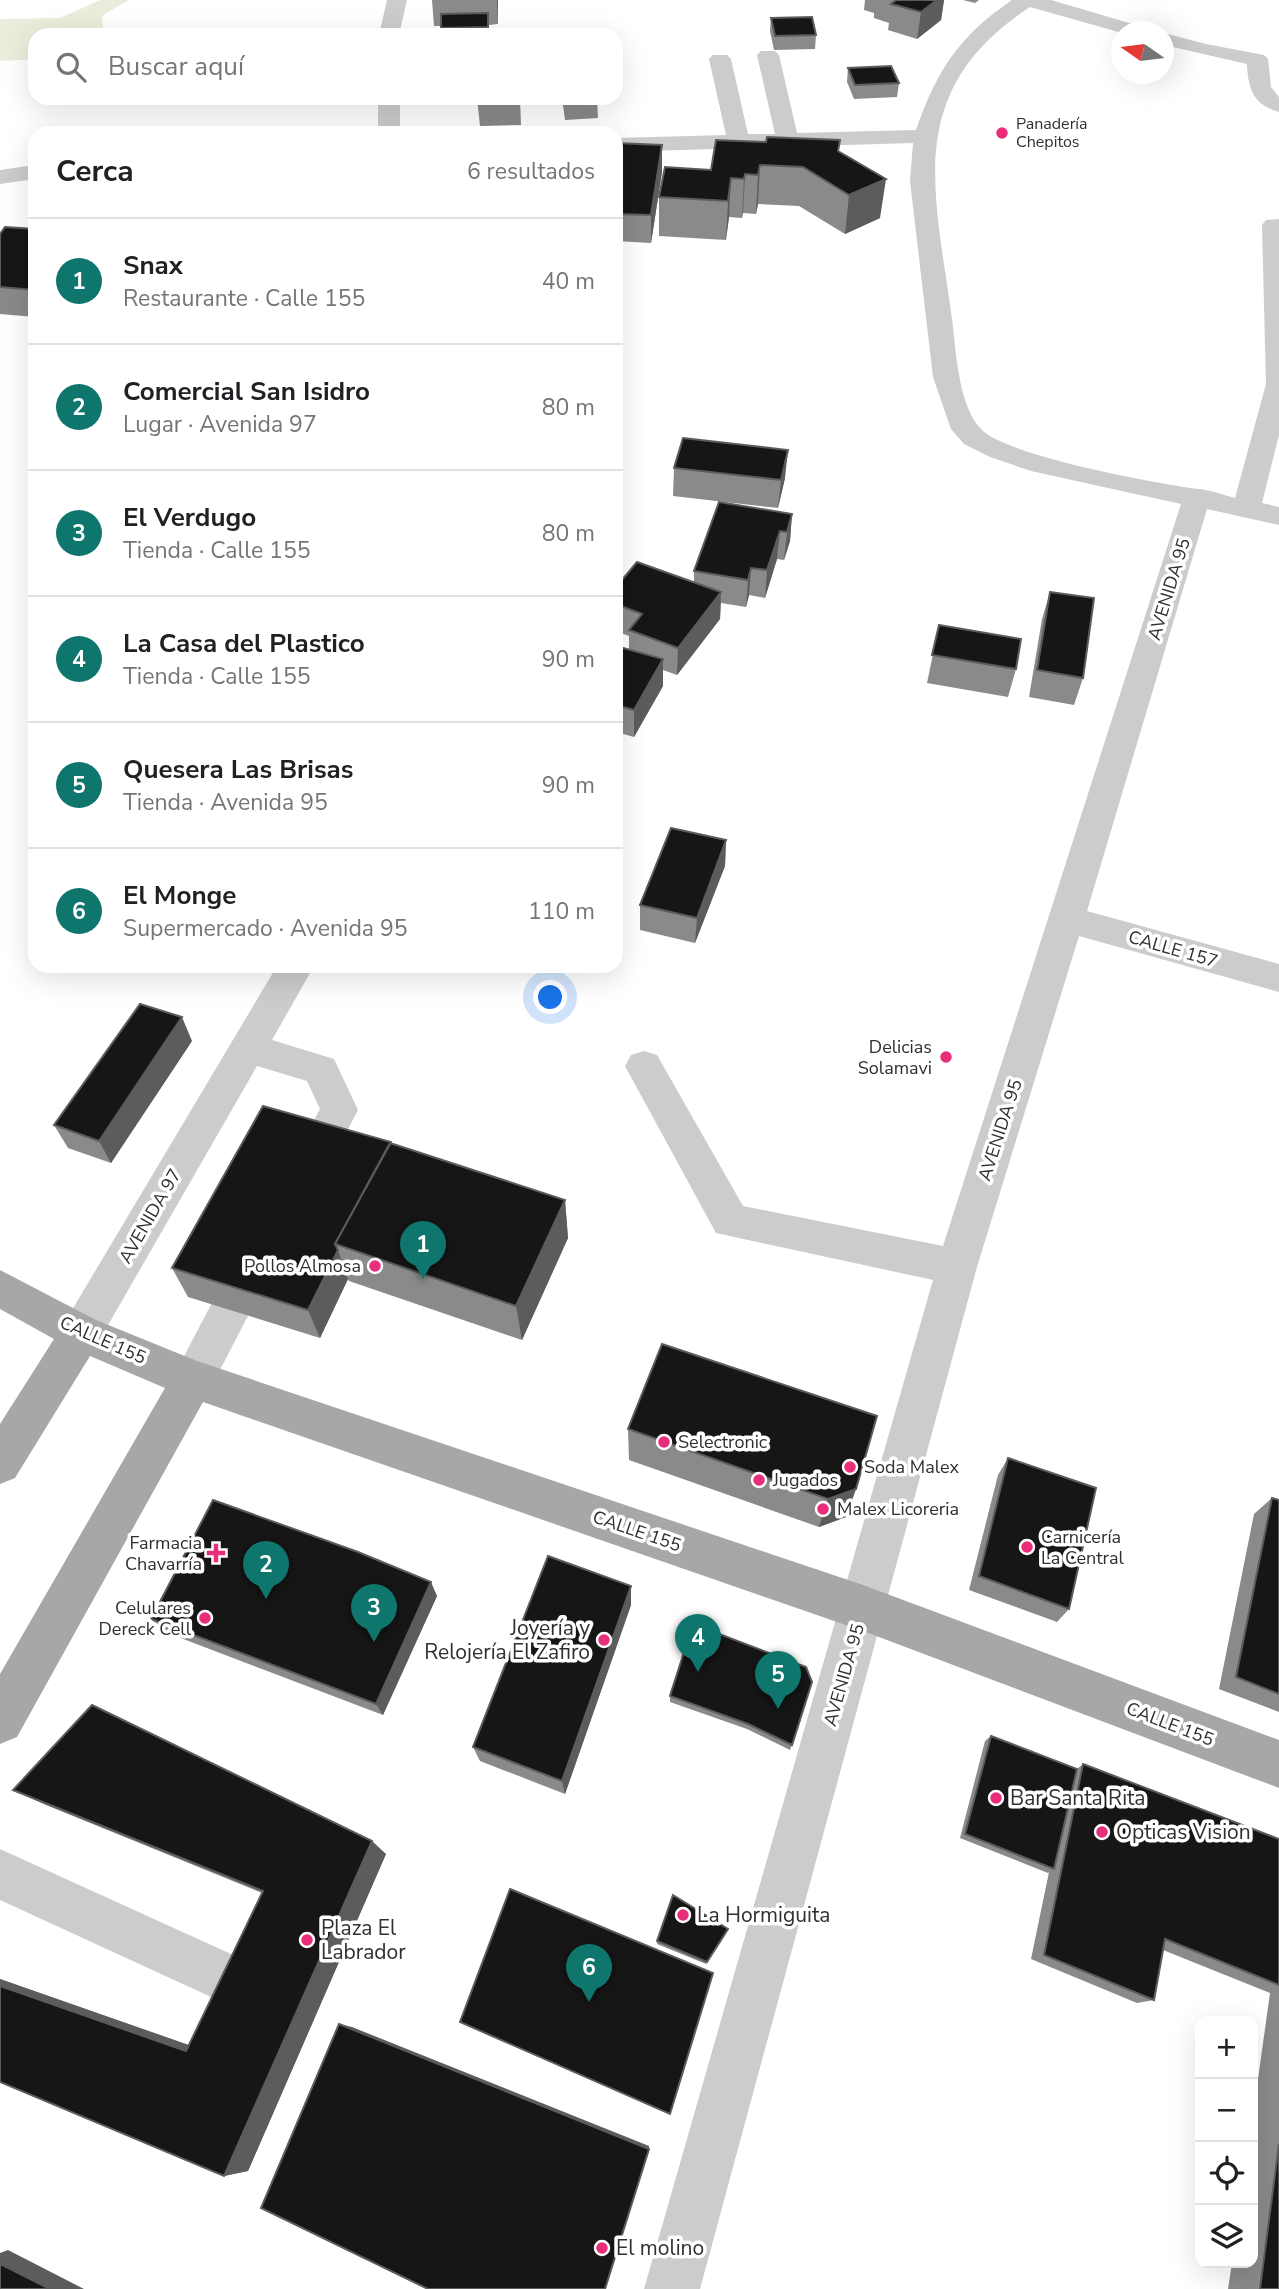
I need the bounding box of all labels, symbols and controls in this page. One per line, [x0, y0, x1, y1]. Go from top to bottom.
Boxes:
north arrow [1111, 21, 1174, 84]
search box [28, 28, 623, 105]
icon: search [52, 48, 90, 86]
text: Buscar aquí [108, 49, 244, 84]
place label: Panadería Chepitos [1016, 113, 1088, 153]
marker: Panadería Chepitos [994, 125, 1010, 141]
text: Cerca [56, 151, 134, 192]
text: 6 resultados [467, 156, 595, 187]
text: Snax [123, 248, 183, 283]
text: 1 [72, 266, 86, 297]
text: 40 m [542, 266, 595, 297]
text: Restaurante · Calle 155 [123, 283, 365, 314]
text: Comercial San Isidro [123, 374, 370, 409]
text: 2 [72, 392, 86, 423]
text: 80 m [542, 392, 595, 423]
text: Lugar · Avenida 97 [123, 409, 317, 440]
text: El Verdugo [123, 500, 256, 535]
text: 3 [72, 518, 86, 549]
text: 80 m [542, 518, 595, 549]
text: Tienda · Calle 155 [123, 535, 311, 566]
street label: AVENIDA 95 [1142, 535, 1196, 643]
text: La Casa del Plastico [123, 626, 365, 661]
text: 4 [72, 644, 86, 675]
text: 90 m [542, 644, 595, 675]
text: Tienda · Calle 155 [123, 661, 311, 692]
text: Quesera Las Brisas [123, 752, 354, 787]
text: 5 [72, 770, 86, 801]
text: 90 m [542, 770, 595, 801]
text: Tienda · Avenida 95 [123, 787, 328, 818]
text: El Monge [123, 878, 236, 913]
text: 6 [72, 896, 86, 927]
text: 110 m [528, 896, 595, 927]
text: Supermercado · Avenida 95 [123, 913, 408, 944]
street label: CALLE 157 [1125, 925, 1221, 973]
your location [533, 980, 567, 1014]
place label: Delicias Solamavi [858, 1035, 932, 1080]
marker: Delicias Solamavi [938, 1049, 954, 1065]
street label: AVENIDA 95 [972, 1076, 1028, 1184]
street label: AVENIDA 97 [113, 1164, 187, 1268]
pin: 1 [400, 1221, 446, 1279]
place label: Pollos Almosa [244, 1254, 361, 1278]
marker: Pollos Almosa [367, 1258, 383, 1274]
street label: CALLE 155 [56, 1310, 150, 1370]
place label: Selectronic [678, 1430, 767, 1454]
marker: Selectronic [656, 1434, 672, 1450]
place label: Soda Malex [864, 1455, 959, 1479]
marker: Soda Malex [842, 1459, 858, 1475]
place label: Jugados [772, 1468, 838, 1492]
marker: Jugados [751, 1472, 767, 1488]
place label: Malex Licoreria [837, 1497, 959, 1521]
marker: Malex Licoreria [815, 1501, 831, 1517]
street label: CALLE 155 [590, 1505, 684, 1557]
place label: Carnicería La Central [1041, 1525, 1124, 1570]
place label: Farmacia Chavarría [125, 1531, 202, 1576]
marker: Carnicería La Central [1019, 1539, 1035, 1555]
pin: 2 [243, 1541, 289, 1599]
marker: Farmacia Chavarría [208, 1545, 224, 1561]
pin: 3 [351, 1584, 397, 1642]
place label: Celulares Dereck Cell [98, 1596, 192, 1641]
marker: Celulares Dereck Cell [197, 1610, 213, 1626]
place label: Joyería y Relojería El Zafiro [424, 1614, 590, 1666]
pin: 4 [675, 1614, 721, 1672]
street label: AVENIDA 95 [818, 1621, 870, 1729]
marker: Joyería y Relojería El Zafiro [596, 1632, 612, 1648]
pin: 5 [755, 1651, 801, 1709]
street label: CALLE 155 [1123, 1696, 1217, 1752]
place label: Bar Santa Rita [1010, 1784, 1146, 1812]
marker: Bar Santa Rita [988, 1790, 1004, 1806]
place label: Opticas Vision [1116, 1818, 1251, 1846]
marker: Opticas Vision [1094, 1824, 1110, 1840]
place label: La Hormiguita [697, 1901, 830, 1929]
marker: La Hormiguita [675, 1907, 691, 1923]
place label: Plaza El Labrador [321, 1914, 406, 1966]
marker: Plaza El Labrador [299, 1932, 315, 1948]
pin: 6 [566, 1944, 612, 2002]
map controls [1195, 2016, 1258, 2268]
button: + [1195, 2016, 1258, 2079]
button: − [1195, 2079, 1258, 2142]
button: locate [1195, 2142, 1258, 2205]
button: layers [1195, 2205, 1258, 2268]
place label: El molino [616, 2234, 704, 2262]
marker: El molino [594, 2240, 610, 2256]

